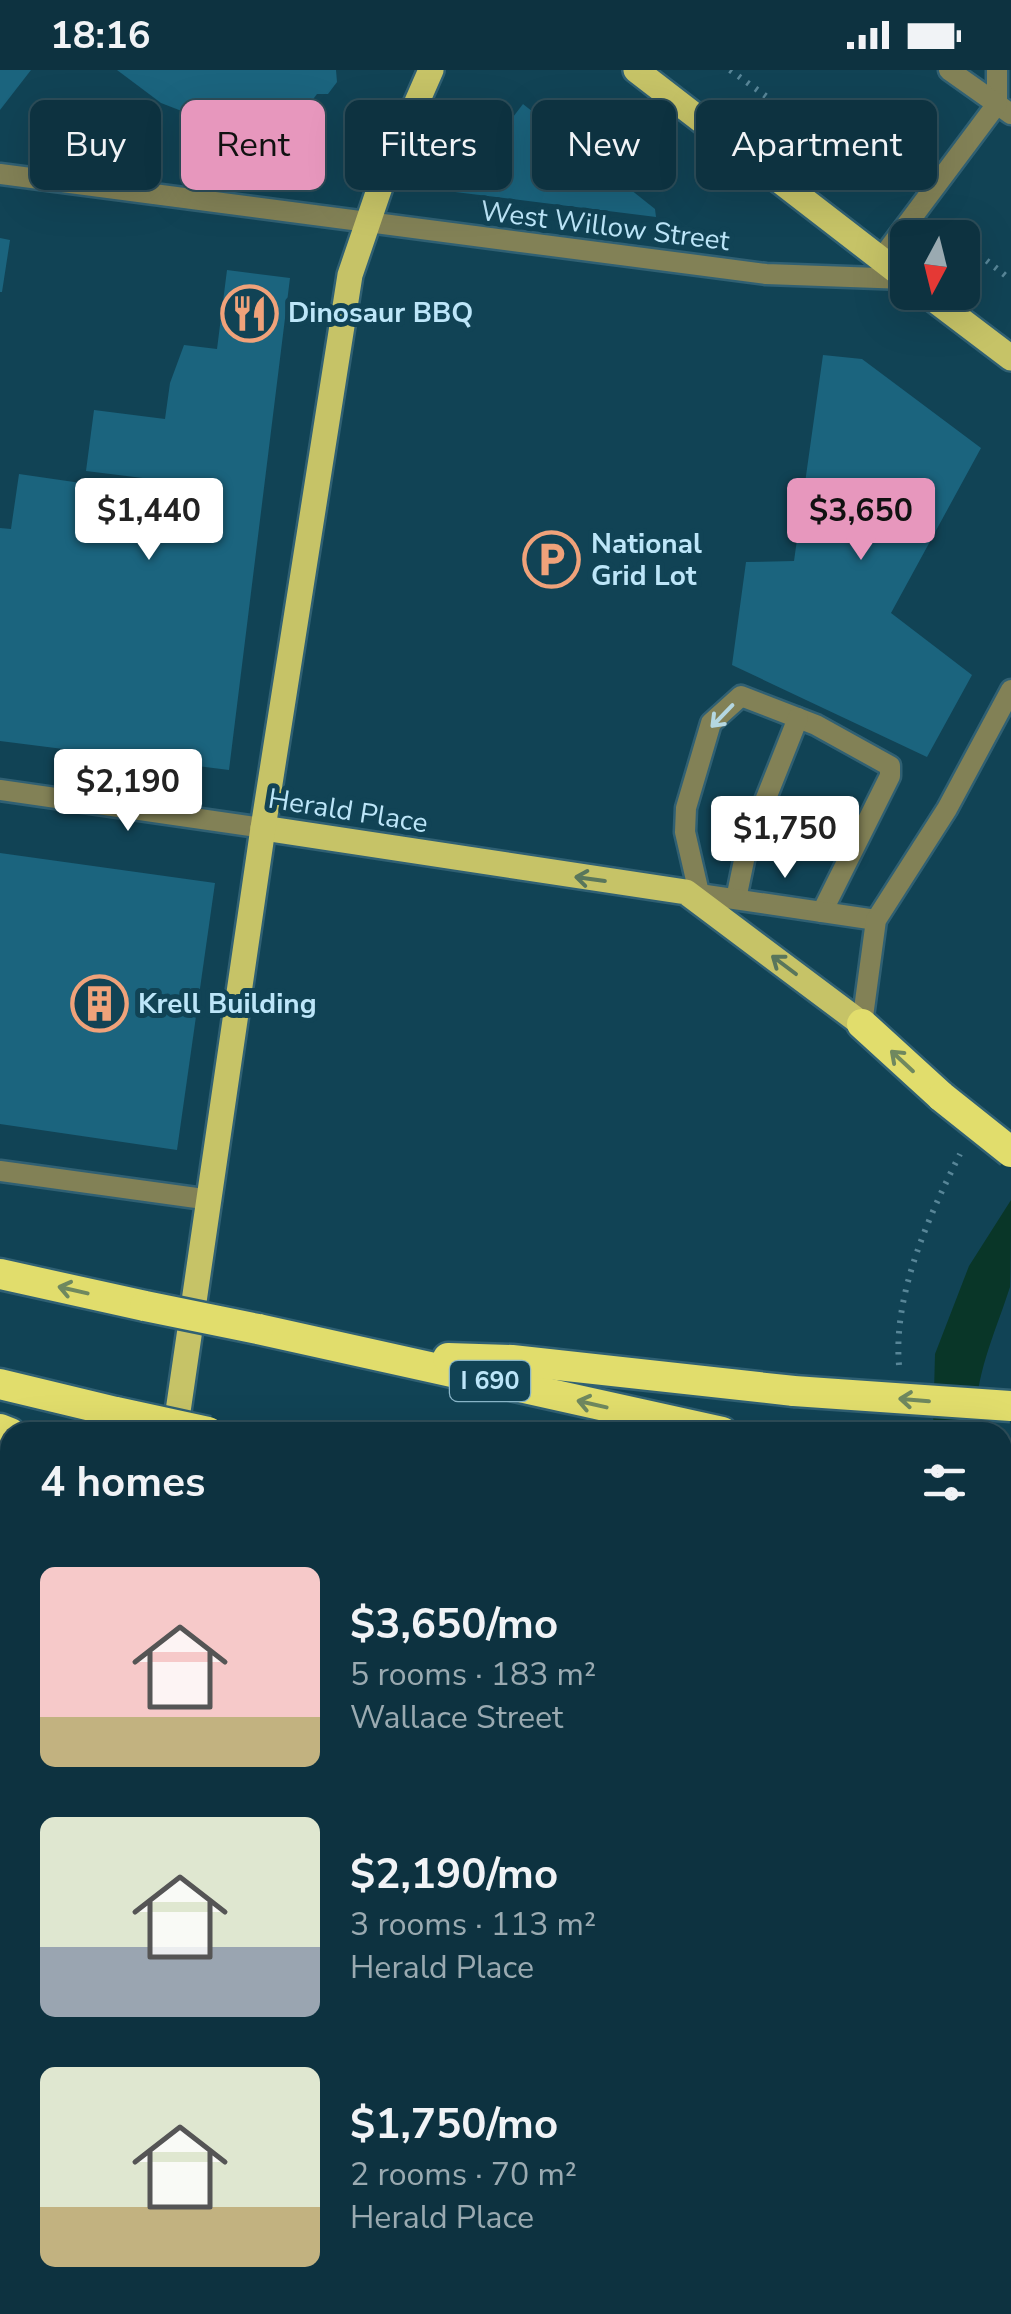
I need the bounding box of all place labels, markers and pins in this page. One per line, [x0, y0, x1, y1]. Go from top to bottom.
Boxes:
restaurant icon: Dinosaur BBQ [219, 283, 279, 343]
place label: Dinosaur BBQ [288, 294, 473, 332]
pin: $1,440 [68, 478, 230, 563]
pin: $3,650 [780, 478, 942, 563]
place label: National Grid Lot [591, 525, 702, 595]
parking icon: National Grid Lot [522, 530, 582, 590]
pin: $2,190 [47, 749, 209, 834]
pin: $1,750 [704, 796, 866, 881]
building icon: Krell Building [69, 974, 129, 1034]
place label: Krell Building [138, 985, 317, 1023]

